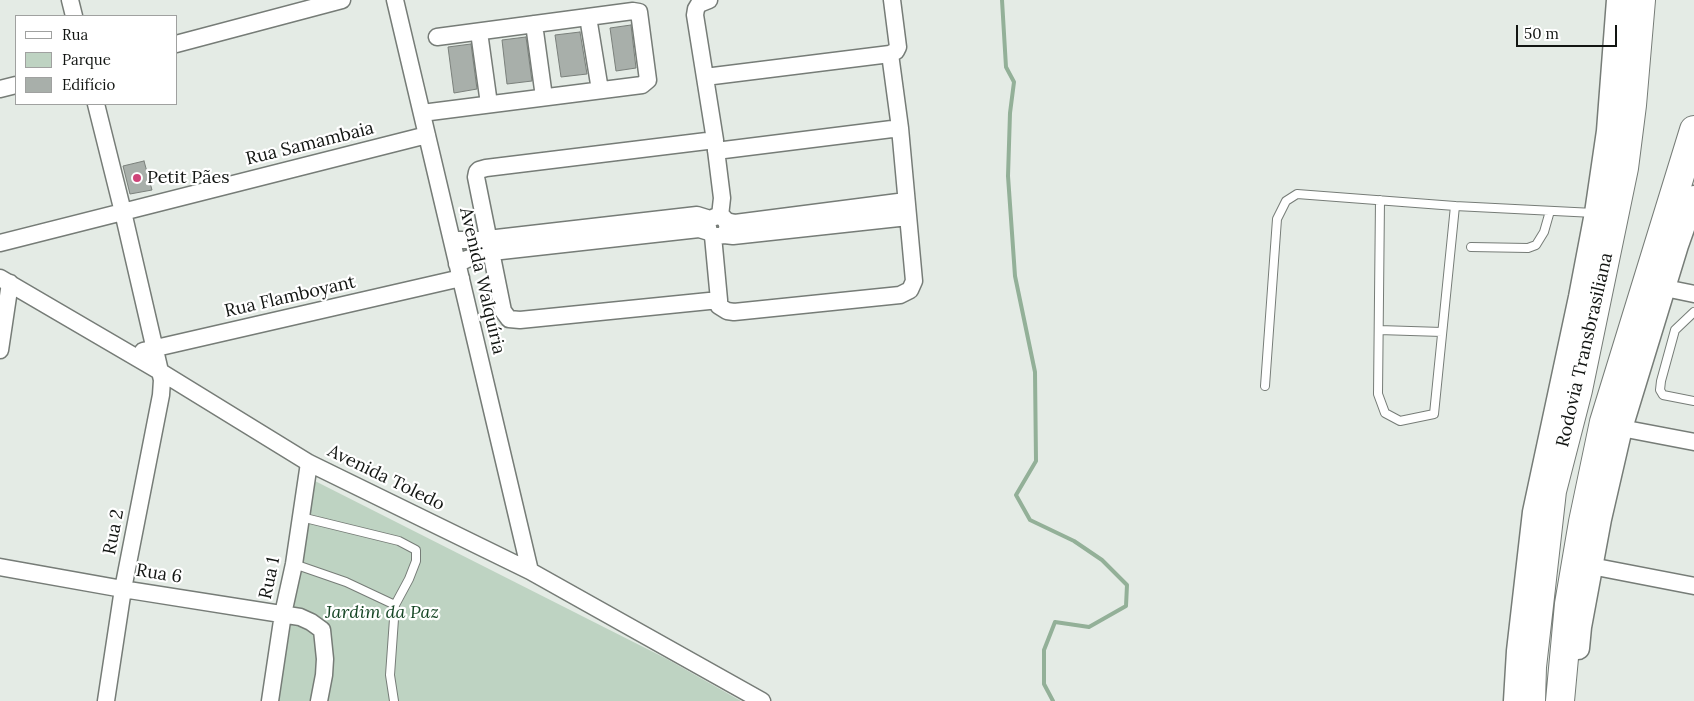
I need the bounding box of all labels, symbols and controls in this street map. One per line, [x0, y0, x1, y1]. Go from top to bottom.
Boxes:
legend [15, 15, 178, 105]
scale bar [1519, 15, 1620, 47]
text: 50 m [1524, 24, 1559, 43]
text: Rua [62, 25, 88, 44]
text: Parque [62, 50, 111, 69]
text: Edifício [62, 75, 115, 94]
street label: Rua Samambaia [244, 118, 376, 170]
place label: Petit Pães [147, 167, 230, 189]
marker: Petit Pães [131, 172, 143, 184]
street label: Avenida Walquíria [455, 205, 509, 357]
street label: Rodovia Transbrasiliana [1552, 251, 1618, 449]
street label: Rua Flamboyant [222, 271, 358, 323]
street label: Avenida Toledo [324, 440, 448, 516]
street label: Rua 2 [99, 507, 129, 557]
street label: Rua 1 [255, 555, 285, 601]
street label: Rua 6 [134, 560, 184, 588]
park label: Jardim da Paz [325, 602, 439, 624]

